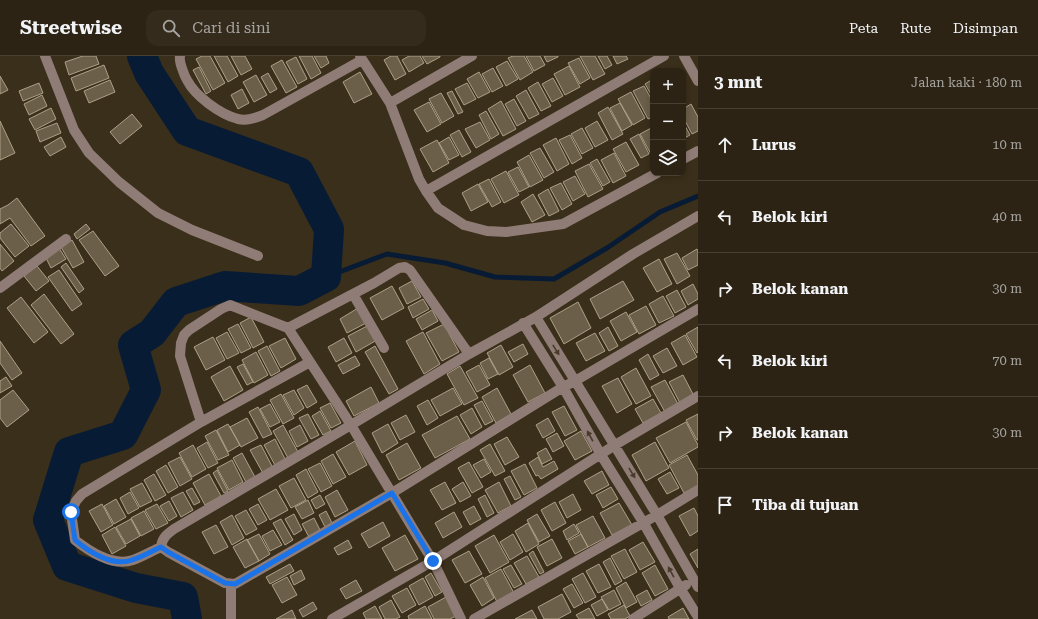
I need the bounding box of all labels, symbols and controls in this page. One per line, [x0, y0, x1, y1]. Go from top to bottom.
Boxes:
search box [146, 10, 426, 46]
text: Streetwise [20, 16, 122, 39]
icon: search [160, 17, 182, 39]
text: Cari di sini [192, 19, 270, 37]
text: Peta [849, 20, 878, 36]
text: Rute [900, 20, 931, 36]
text: Disimpan [953, 20, 1018, 36]
map controls [650, 68, 686, 176]
button: + [650, 68, 686, 104]
text: 3 mnt [714, 72, 763, 92]
text: Jalan kaki · 180 m [911, 75, 1022, 90]
button: − [650, 104, 686, 140]
icon: ahead [714, 134, 736, 156]
text: Lurus [752, 136, 796, 154]
text: 10 m [992, 137, 1022, 152]
button: layers [650, 140, 686, 176]
icon: left [714, 206, 736, 228]
text: Belok kiri [752, 208, 828, 226]
text: 40 m [992, 209, 1022, 224]
icon: right [714, 278, 736, 300]
text: Belok kanan [752, 280, 848, 298]
text: 30 m [992, 281, 1022, 296]
one-way arrow [552, 345, 560, 356]
icon: left [714, 350, 736, 372]
text: Belok kiri [752, 352, 828, 370]
text: 70 m [992, 353, 1022, 368]
icon: right [714, 422, 736, 444]
text: Belok kanan [752, 424, 848, 442]
text: 30 m [992, 425, 1022, 440]
one-way arrow [587, 430, 594, 442]
one-way arrow [628, 467, 635, 479]
icon: arrive [714, 494, 736, 516]
text: Tiba di tujuan [752, 496, 859, 514]
route start [62, 503, 80, 521]
route end [424, 552, 442, 570]
one-way arrow [668, 566, 675, 578]

